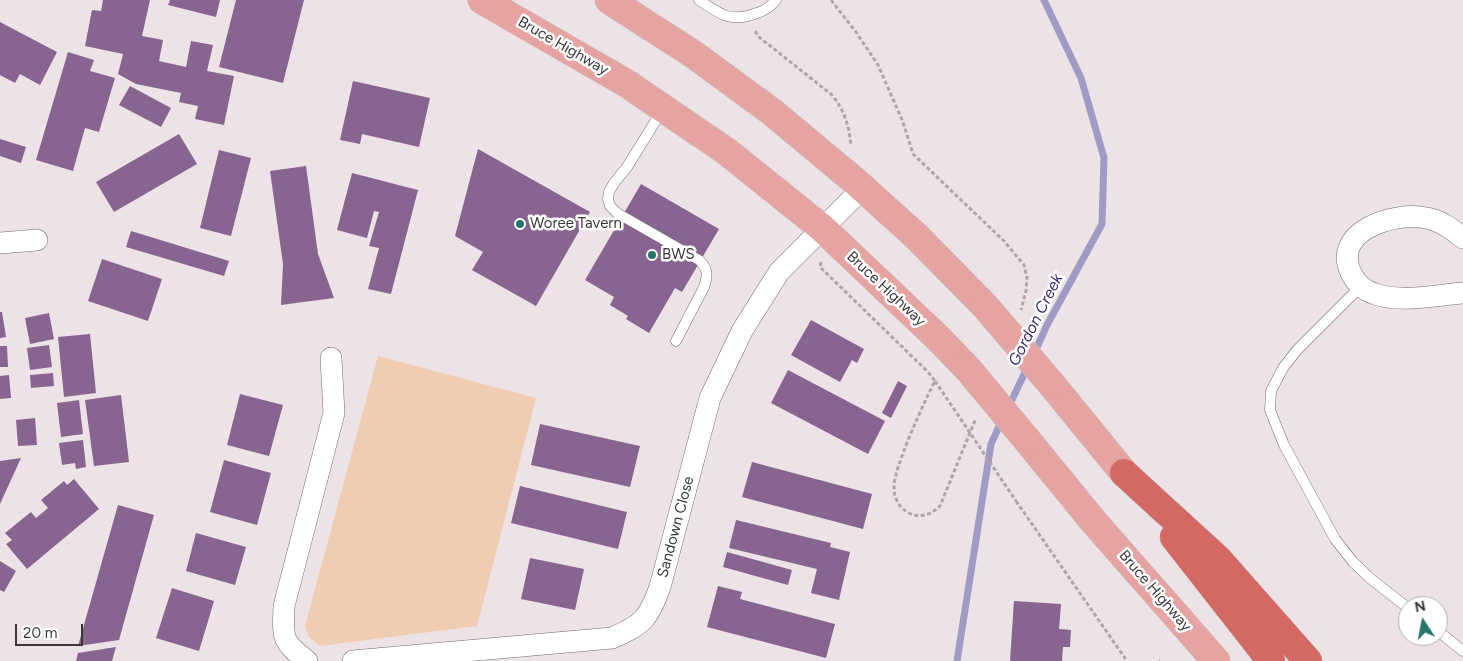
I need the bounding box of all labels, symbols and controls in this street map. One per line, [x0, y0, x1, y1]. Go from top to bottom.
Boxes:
street label: Bruce Highway [515, 13, 611, 79]
place label: Woree Tavern [530, 215, 622, 233]
marker: Woree Tavern [514, 218, 526, 230]
place label: BWS [662, 246, 695, 264]
street label: Bruce Highway [843, 248, 929, 330]
marker: BWS [646, 249, 658, 261]
water label: Gordon Creek [1005, 271, 1067, 369]
street label: Sandown Close [654, 474, 698, 580]
street label: Bruce Highway [1115, 547, 1195, 635]
north arrow [1398, 596, 1448, 646]
text: N [1413, 597, 1427, 616]
scale bar [18, 614, 85, 646]
text: 20 m [23, 624, 57, 642]

